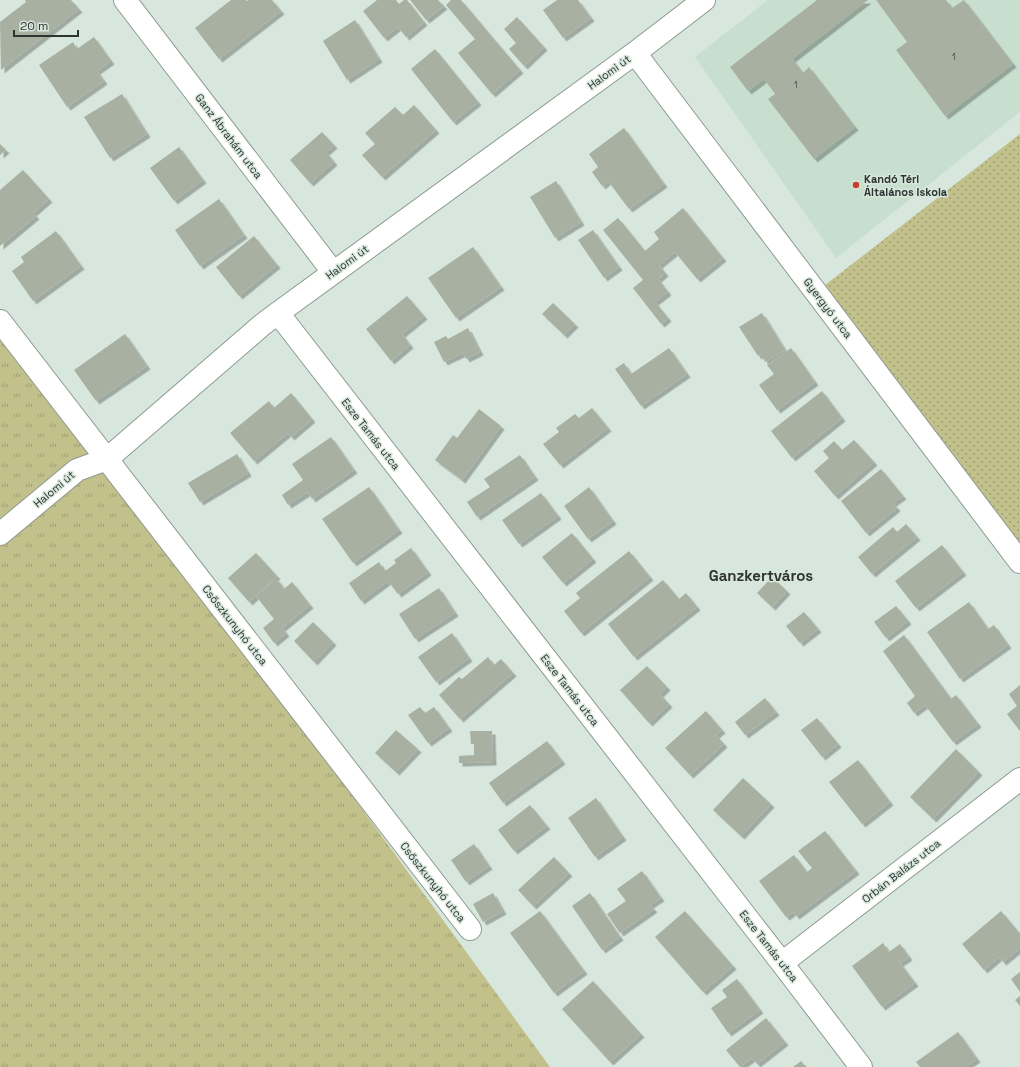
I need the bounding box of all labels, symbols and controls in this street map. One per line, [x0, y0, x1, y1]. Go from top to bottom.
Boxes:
scale bar [14, 12, 78, 38]
text: 20 m [20, 18, 48, 34]
house number: 1 [952, 51, 956, 63]
street label: Halomi út [585, 52, 633, 92]
house number: 1 [794, 79, 798, 91]
street label: Ganz Ábrahám utca [192, 91, 266, 182]
place label: Kandó Téri Általános Iskola [864, 172, 948, 199]
marker: Kandó Téri Általános Iskola [851, 180, 861, 190]
street label: Halomi út [323, 242, 371, 282]
street label: Gyergyó utca [801, 275, 856, 342]
street label: Esze Tamás utca [339, 395, 404, 473]
street label: Halomi út [30, 468, 78, 510]
district label: Ganzkertváros [709, 566, 813, 585]
street label: Csőszkunyhó utca [199, 582, 271, 668]
street label: Esze Tamás utca [538, 651, 603, 729]
street label: Orbán Balázs utca [859, 836, 944, 906]
street label: Csőszkunyhó utca [397, 839, 469, 925]
street label: Esze Tamás utca [737, 907, 802, 985]

